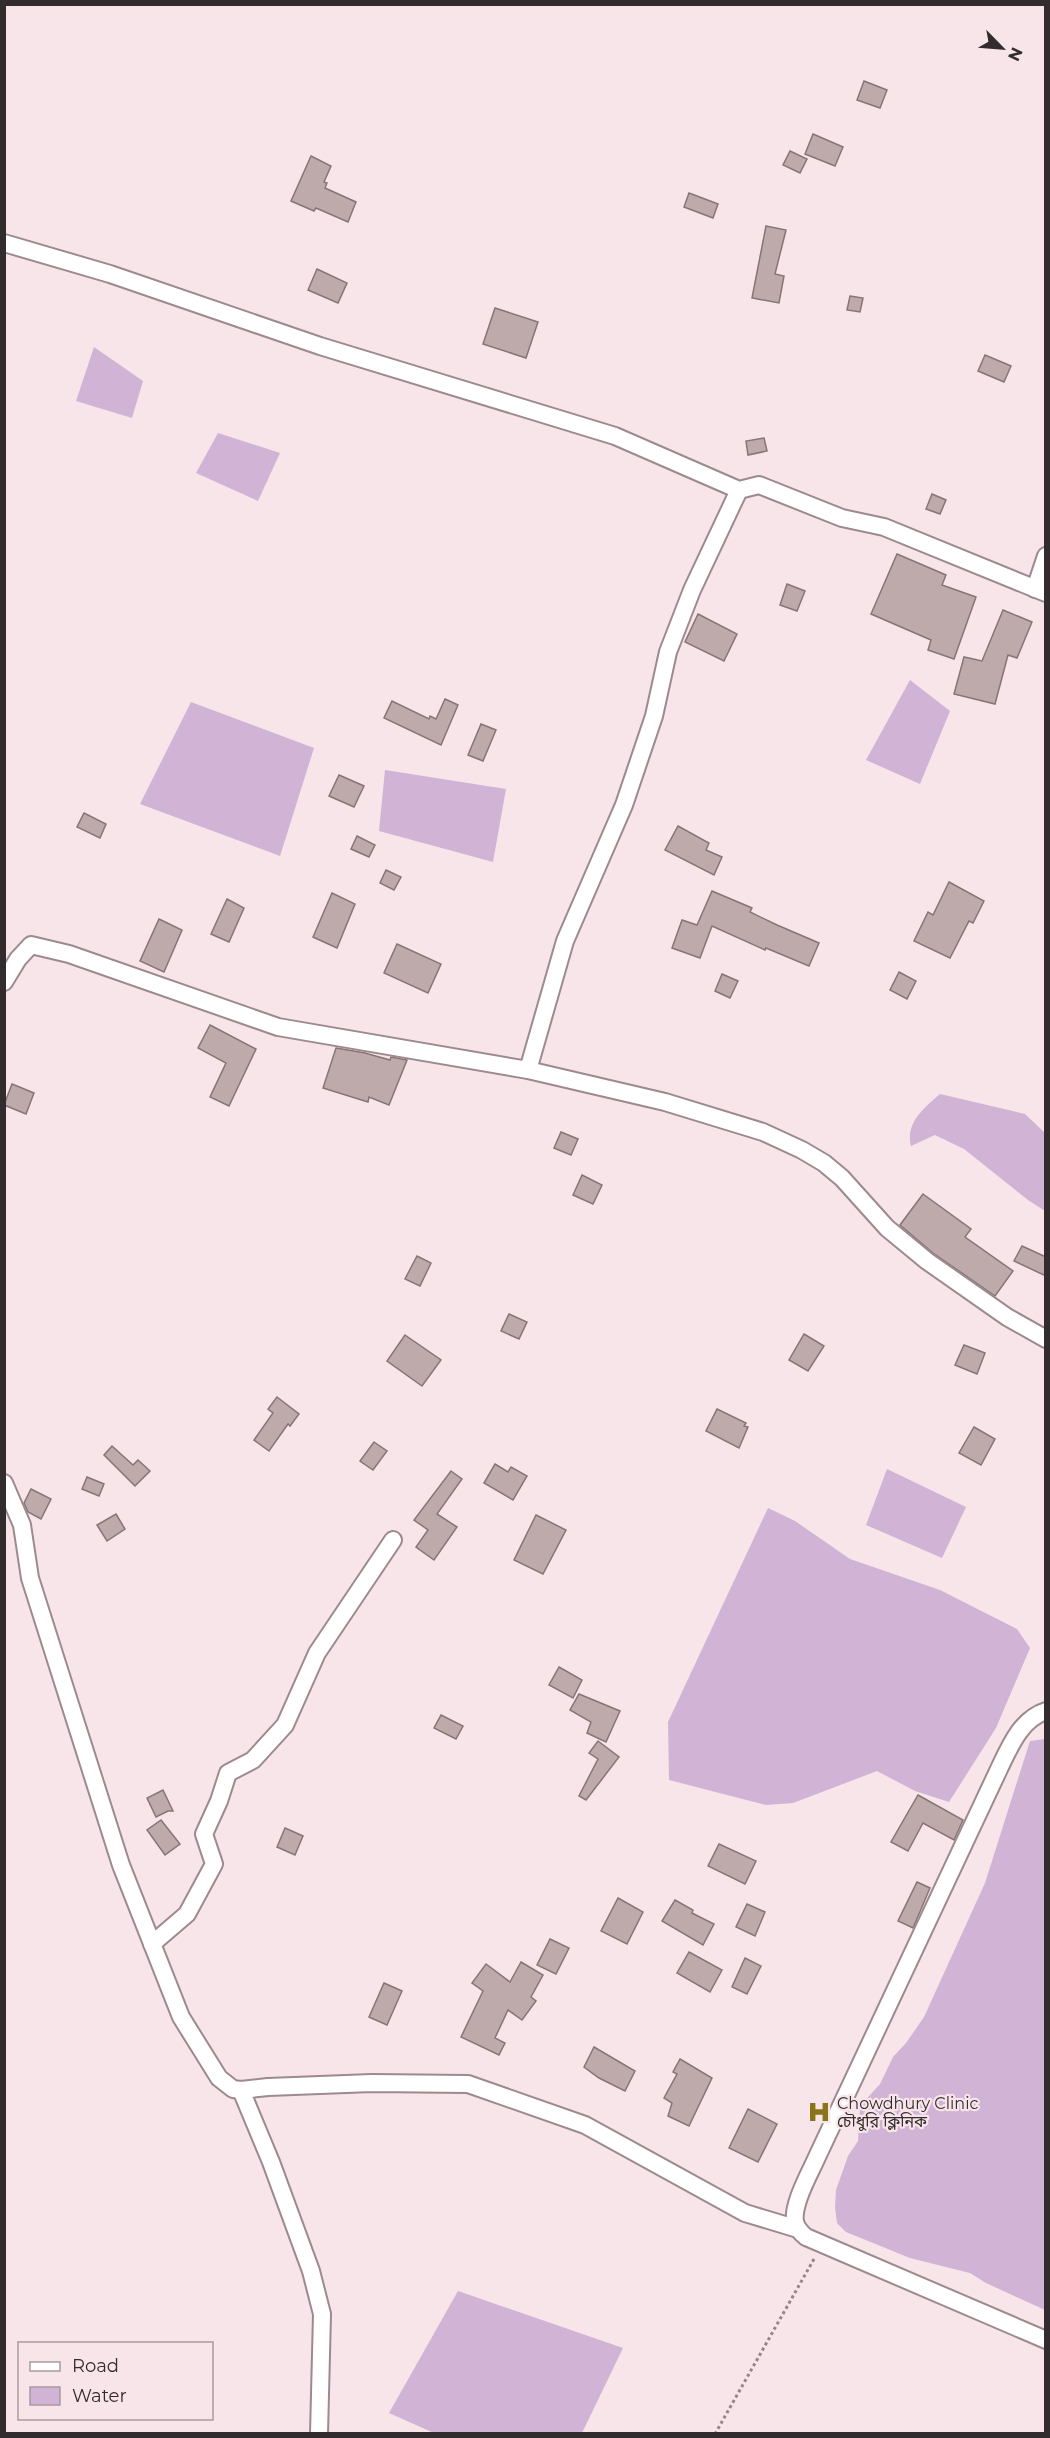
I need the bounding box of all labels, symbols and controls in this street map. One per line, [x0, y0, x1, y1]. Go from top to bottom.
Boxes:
north arrow [972, 18, 1032, 78]
text: N [1004, 44, 1026, 64]
place label: Chowdhury Clinic চৌধুরি ক্লিনিক [837, 2094, 978, 2131]
hospital icon: Chowdhury Clinic চৌধুরি ক্লিনিক [806, 2099, 832, 2125]
legend [18, 2342, 213, 2420]
text: Road [72, 2355, 119, 2377]
text: Water [72, 2385, 127, 2407]

